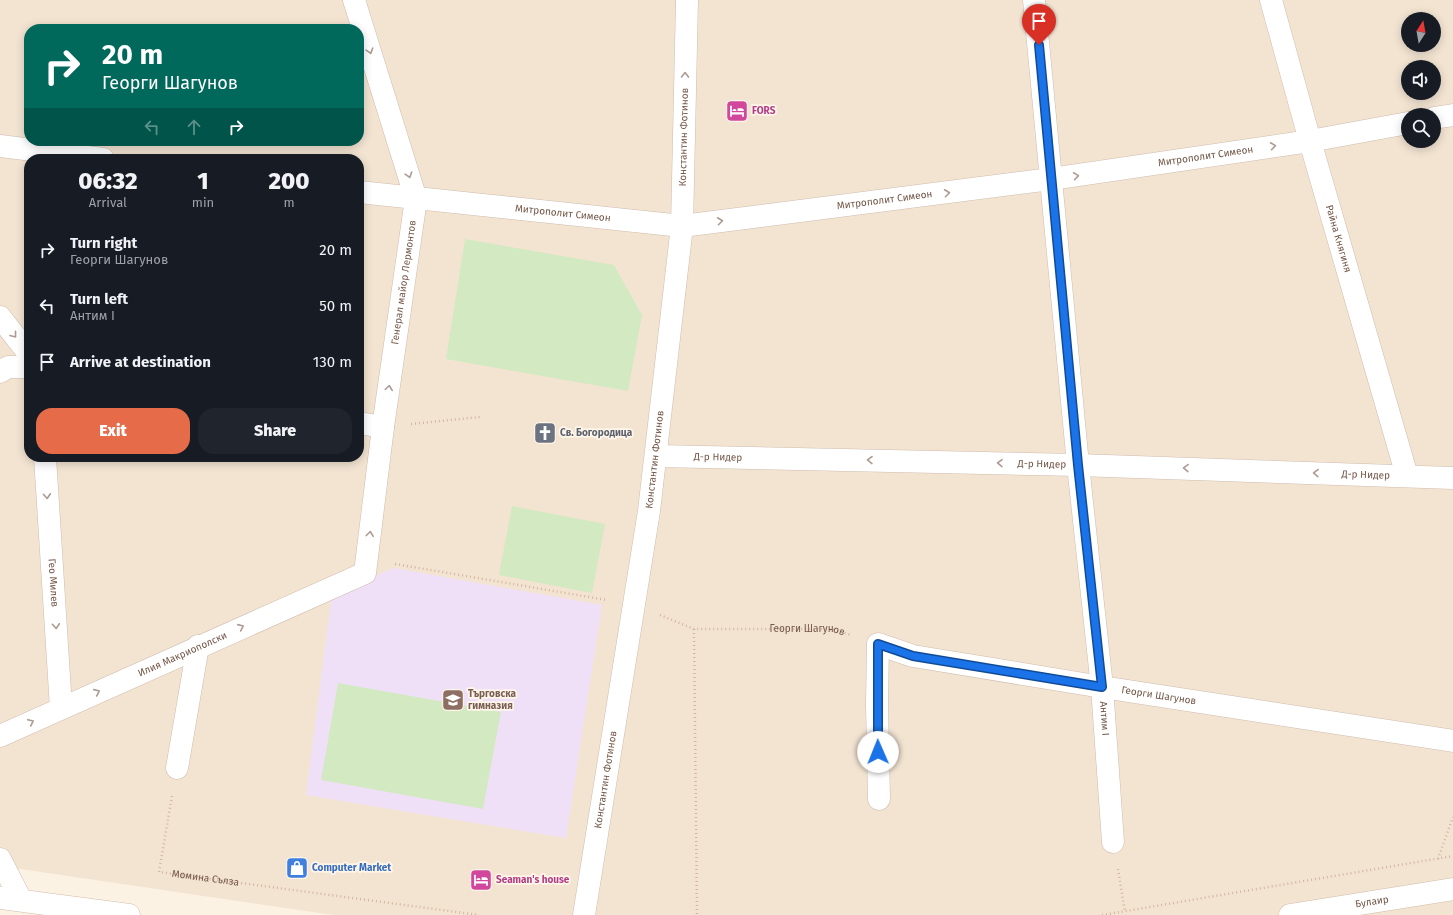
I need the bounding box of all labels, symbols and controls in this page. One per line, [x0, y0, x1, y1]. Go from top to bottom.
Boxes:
pin [1022, 4, 1056, 45]
icon: arrive [1028, 10, 1050, 32]
north arrow [1401, 12, 1441, 52]
map controls [1401, 12, 1441, 148]
text: 20 m [102, 38, 163, 71]
icon: right [36, 40, 88, 92]
one-way arrow [365, 47, 374, 54]
button: sound [1401, 60, 1441, 100]
text: Георги Шагунов [102, 72, 238, 94]
one-way arrow [681, 72, 689, 78]
street label: Константин Фотинов [677, 87, 691, 187]
hotel icon: FORS [724, 98, 750, 124]
place label: FORS [752, 105, 776, 117]
button: search [1401, 108, 1441, 148]
icon: left [141, 116, 163, 138]
icon: ahead [183, 116, 205, 138]
icon: right [225, 116, 247, 138]
street label: Митрополит Симеон [1157, 143, 1254, 169]
one-way arrow [1270, 143, 1276, 151]
text: 06:32 [78, 167, 137, 195]
text: 1 [197, 167, 209, 195]
text: 200 [269, 167, 310, 195]
one-way arrow [404, 171, 413, 178]
one-way arrow [1072, 172, 1079, 181]
street label: Митрополит Симеон [836, 188, 933, 212]
one-way arrow [944, 188, 950, 197]
text: Arrival [89, 195, 127, 210]
text: min [192, 195, 214, 210]
text: m [284, 195, 295, 210]
street label: Митрополит Симеон [514, 202, 611, 224]
street label: Райна Княгиня [1323, 203, 1354, 274]
one-way arrow [717, 217, 723, 226]
street label: Генерал майор Лермонтов [389, 219, 419, 345]
text: Turn right [70, 234, 137, 252]
icon: right [36, 239, 58, 261]
text: 20 m [319, 241, 352, 259]
text: Георги Шагунов [70, 252, 168, 267]
text: Turn left [70, 290, 128, 308]
icon: left [36, 295, 58, 317]
text: 50 m [319, 297, 352, 315]
text: Антим I [70, 308, 115, 323]
one-way arrow [10, 331, 17, 338]
icon: arrive [36, 351, 58, 373]
text: Arrive at destination [70, 353, 211, 371]
text: 130 m [313, 353, 352, 371]
one-way arrow [384, 385, 393, 391]
button: Exit [36, 408, 190, 454]
button: Share [198, 408, 352, 454]
street label: Константин Фотинов [643, 409, 667, 509]
church icon: Св. Богородица [532, 420, 558, 446]
place label: Св. Богородица [560, 427, 633, 439]
street label: Д-р Нидер [693, 451, 742, 464]
one-way arrow [867, 456, 873, 464]
street label: Д-р Нидер [1017, 458, 1066, 471]
one-way arrow [997, 459, 1003, 467]
one-way arrow [1183, 464, 1189, 473]
street label: Д-р Нидер [1340, 468, 1390, 482]
one-way arrow [1313, 469, 1319, 477]
one-way arrow [43, 493, 52, 499]
one-way arrow [365, 531, 374, 537]
street label: Гео Милев [45, 558, 61, 608]
one-way arrow [51, 623, 60, 629]
street label: Георги Шагунов [769, 623, 847, 639]
one-way arrow [236, 624, 244, 632]
street label: Илия Макриополски [136, 629, 229, 680]
street label: Георги Шагунов [1120, 684, 1197, 707]
school or university icon: Търговска гимназия [440, 687, 466, 713]
place label: Търговска гимназия [468, 688, 517, 712]
one-way arrow [92, 689, 100, 697]
street label: Антим I [1097, 701, 1111, 736]
one-way arrow [26, 719, 34, 727]
street label: Константин Фотинов [592, 730, 620, 829]
position arrow [857, 731, 899, 773]
shop icon: Computer Market [284, 855, 310, 881]
place label: Computer Market [312, 862, 391, 874]
hotel icon: Seaman's house [468, 867, 494, 893]
street label: Момина Сълза [171, 868, 240, 889]
place label: Seaman's house [496, 874, 570, 886]
street label: Булаир [1354, 893, 1390, 911]

